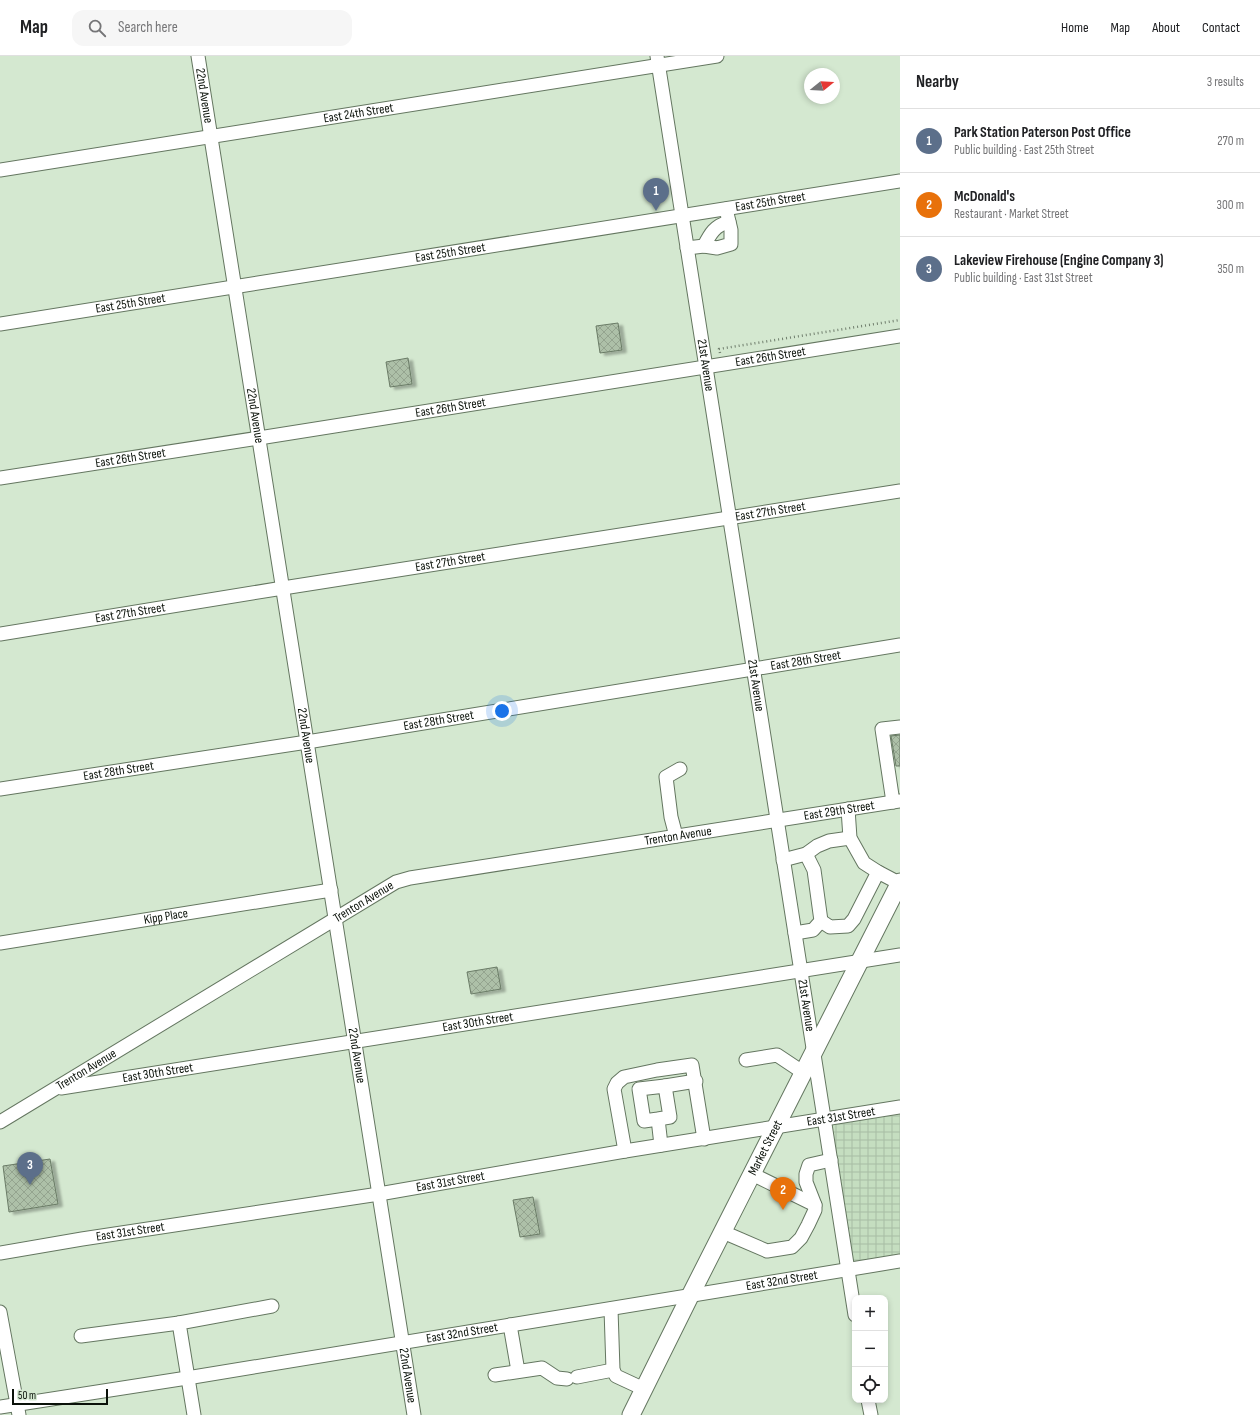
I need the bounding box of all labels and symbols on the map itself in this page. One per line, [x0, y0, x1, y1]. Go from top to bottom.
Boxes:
street label: 22nd Avenue [192, 67, 217, 124]
north arrow [804, 68, 840, 104]
street label: East 24th Street [322, 100, 395, 126]
pin: 1 [643, 178, 669, 211]
street label: East 25th Street [734, 188, 806, 215]
street label: East 25th Street [414, 239, 486, 266]
street label: East 25th Street [94, 290, 167, 317]
street label: 21st Avenue [694, 338, 718, 392]
street label: East 26th Street [734, 343, 807, 370]
street label: 22nd Avenue [243, 387, 267, 444]
street label: East 26th Street [414, 394, 487, 421]
street label: East 26th Street [94, 445, 167, 471]
street label: East 27th Street [734, 498, 806, 525]
street label: East 27th Street [414, 548, 486, 575]
street label: East 27th Street [94, 599, 166, 626]
street label: East 28th Street [769, 647, 842, 674]
street label: 21st Avenue [744, 658, 768, 712]
your location [492, 701, 512, 721]
street label: 22nd Avenue [294, 707, 318, 764]
street label: East 28th Street [402, 707, 475, 734]
street label: East 28th Street [82, 758, 155, 784]
street label: East 29th Street [803, 797, 876, 824]
street label: Trenton Avenue [644, 823, 713, 849]
street label: Trenton Avenue [330, 877, 396, 926]
street label: Kipp Place [143, 905, 189, 928]
street label: 21st Avenue [794, 978, 818, 1033]
street label: East 30th Street [441, 1008, 514, 1035]
street label: 22nd Avenue [345, 1027, 369, 1084]
street label: Trenton Avenue [53, 1045, 119, 1094]
street label: East 30th Street [121, 1059, 194, 1086]
street label: East 31st Street [806, 1103, 876, 1130]
street label: Market Street [744, 1117, 786, 1178]
pin: 3 [17, 1152, 43, 1185]
street label: East 31st Street [415, 1168, 486, 1195]
pin: 2 [770, 1177, 796, 1210]
street label: East 31st Street [95, 1219, 166, 1245]
street label: East 32nd Street [745, 1267, 819, 1294]
street label: East 32nd Street [425, 1319, 499, 1347]
street label: 22nd Avenue [395, 1347, 420, 1404]
scale bar [12, 1387, 108, 1406]

